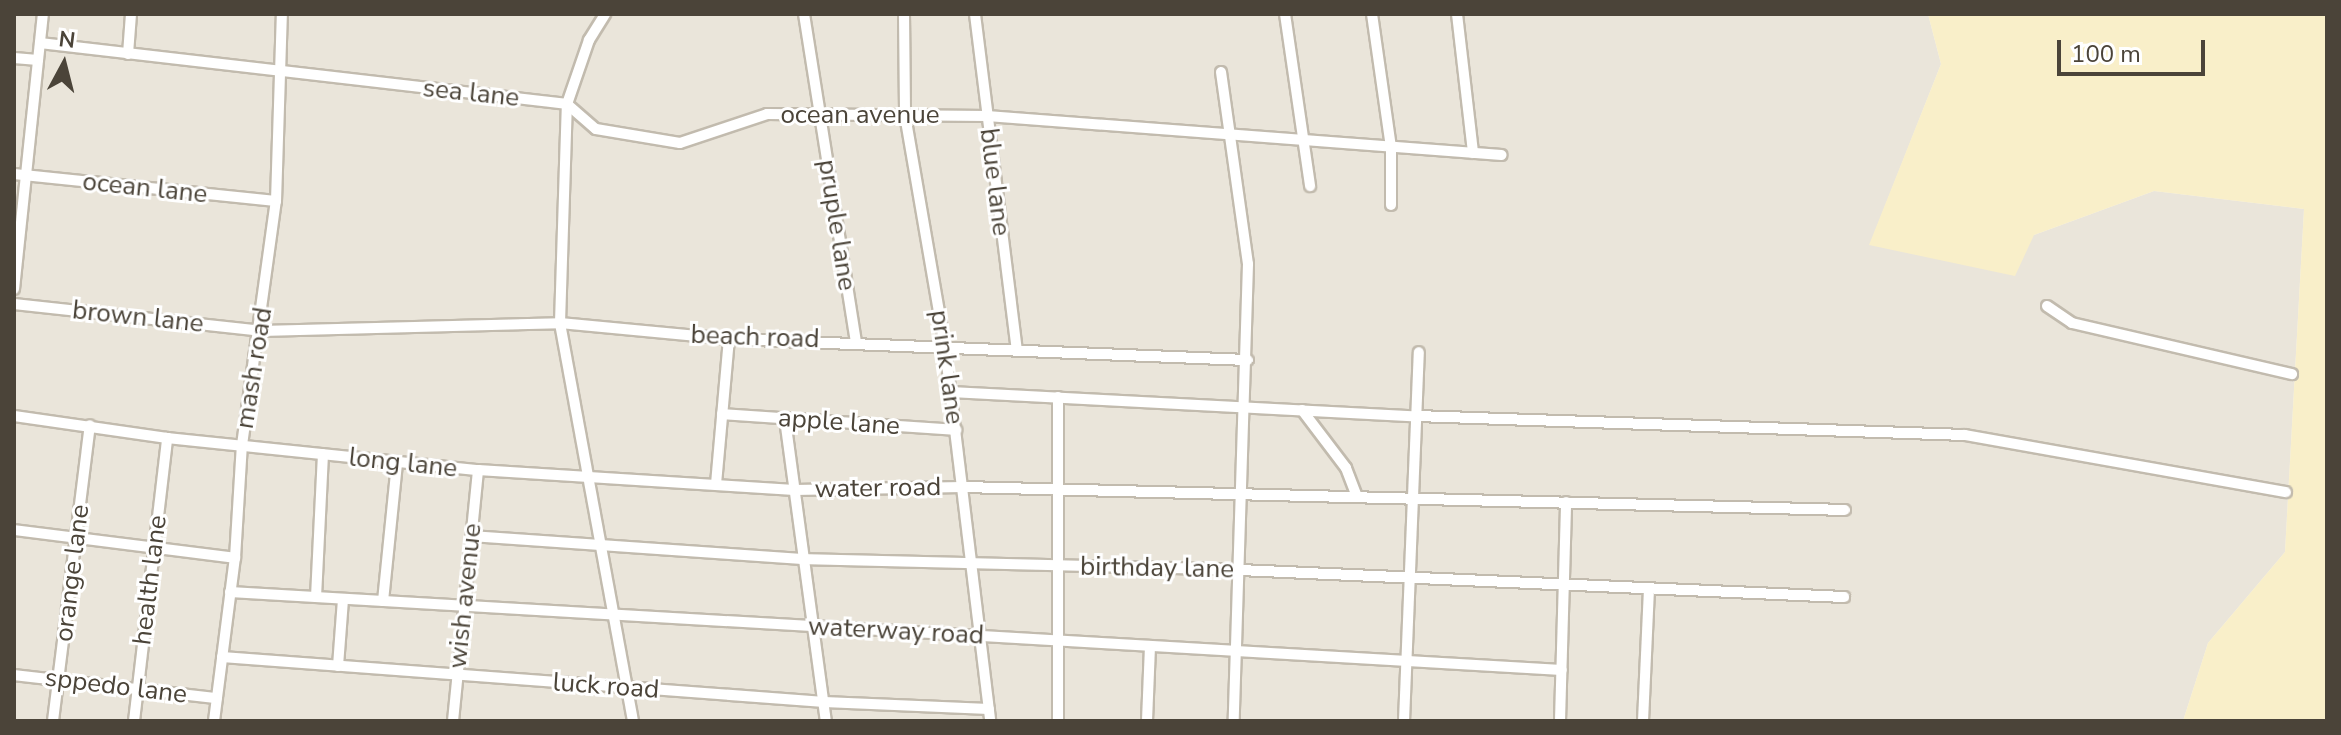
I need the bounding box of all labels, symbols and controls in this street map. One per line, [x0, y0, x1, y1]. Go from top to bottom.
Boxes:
north arrow [24, 24, 104, 104]
text: N [57, 24, 77, 56]
scale bar [2061, 24, 2209, 74]
text: 100 m [2071, 38, 2141, 70]
street label: sea lane [421, 72, 521, 114]
street label: ocean avenue [780, 99, 940, 131]
street label: blue lane [973, 126, 1017, 238]
street label: pruple lane [811, 157, 863, 293]
street label: ocean lane [81, 166, 209, 210]
street label: brown lane [71, 295, 205, 339]
street label: mash road [229, 305, 279, 431]
street label: prink lane [924, 308, 970, 426]
street label: beach road [690, 319, 820, 355]
street label: apple lane [777, 402, 901, 442]
street label: long lane [347, 442, 459, 484]
street label: water road [814, 471, 942, 505]
street label: orange lane [48, 503, 96, 643]
street label: health lane [127, 513, 173, 647]
street label: wish avenue [442, 522, 488, 670]
street label: birthday lane [1080, 551, 1234, 585]
street label: waterway road [807, 611, 985, 651]
street label: sppedo lane [43, 662, 189, 710]
street label: luck road [552, 667, 660, 705]

